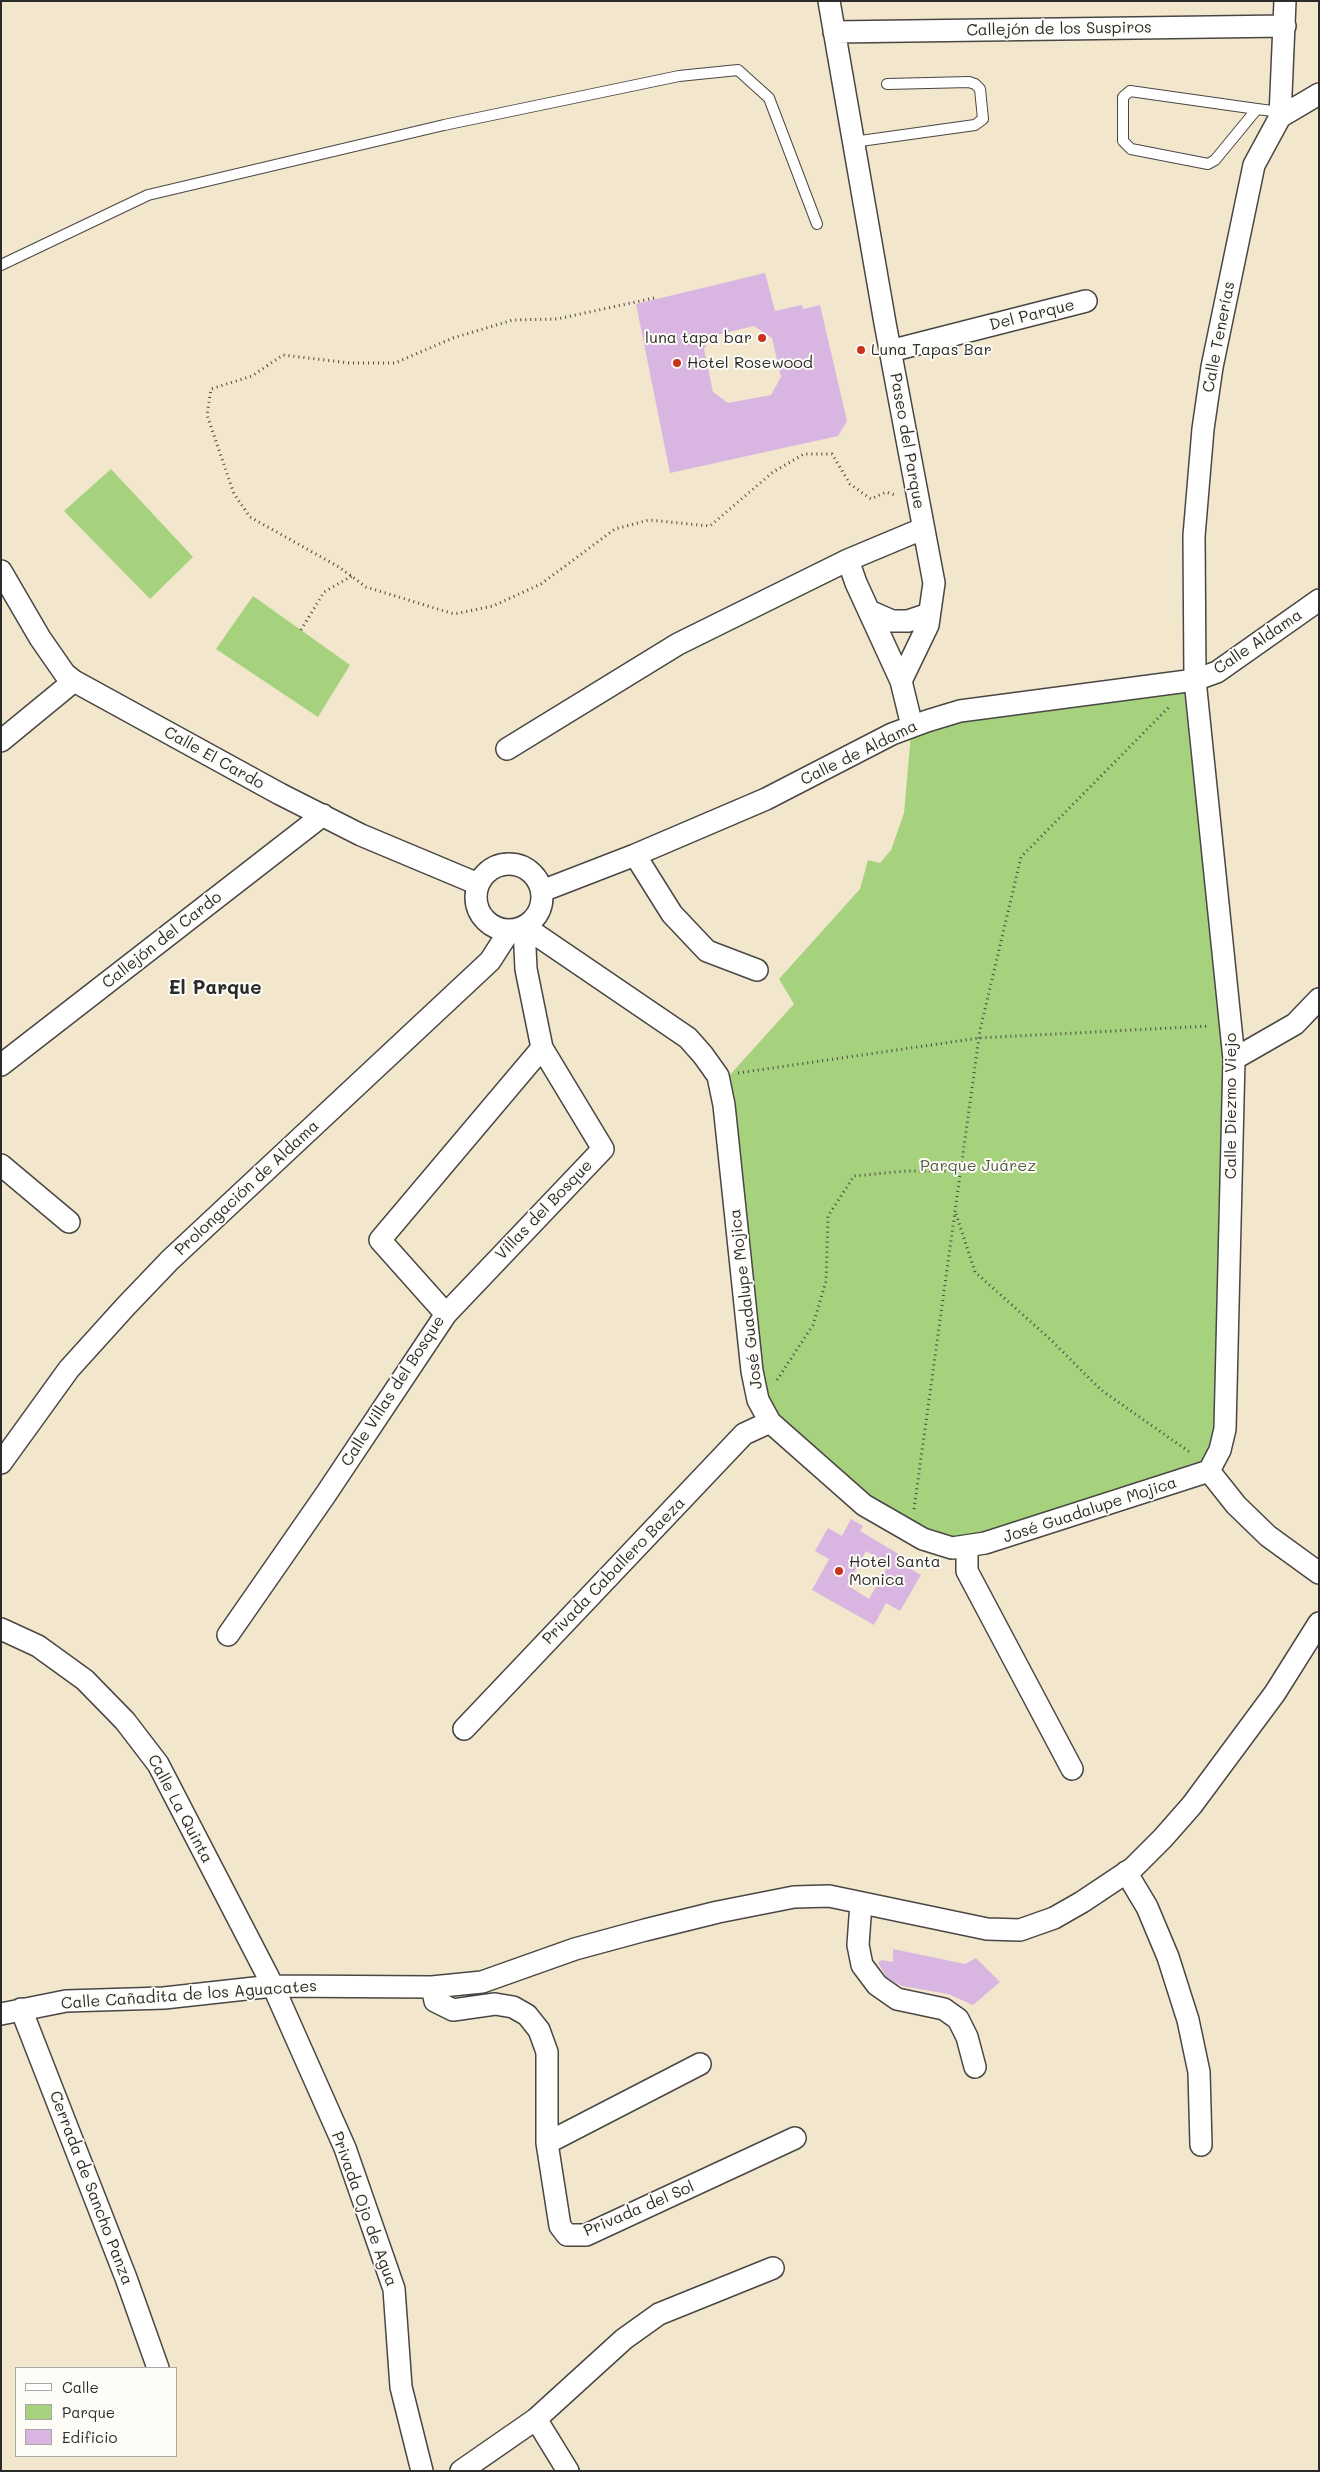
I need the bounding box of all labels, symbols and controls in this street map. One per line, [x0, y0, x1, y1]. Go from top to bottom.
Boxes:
street label: Callejón de los Suspiros [966, 18, 1152, 40]
street label: Calle Tenerías [1199, 280, 1239, 394]
street label: Del Parque [988, 295, 1076, 335]
place label: luna tapa bar [645, 328, 752, 348]
marker: luna tapa bar [756, 332, 768, 344]
place label: Luna Tapas Bar [871, 340, 992, 360]
marker: Luna Tapas Bar [855, 344, 867, 356]
place label: Hotel Rosewood [687, 353, 813, 373]
marker: Hotel Rosewood [671, 357, 683, 369]
street label: Paseo del Parque [886, 371, 928, 511]
street label: Calle Aldama [1210, 605, 1306, 679]
street label: Calle de Aldama [797, 716, 921, 790]
street label: Calle El Cardo [160, 723, 268, 793]
street label: Callejón del Cardo [98, 887, 226, 993]
district label: El Parque [168, 977, 262, 999]
street label: Calle Diezmo Viejo [1221, 1033, 1241, 1179]
street label: Prolongación de Aldama [171, 1116, 323, 1260]
street label: Villas del Bosque [491, 1156, 597, 1264]
park label: Parque Juárez [920, 1156, 1036, 1176]
street label: José Guadalupe Mojica [725, 1208, 767, 1390]
street label: Calle Villas del Bosque [337, 1312, 449, 1470]
street label: José Guadalupe Mojica [1001, 1473, 1179, 1547]
street label: Privada Caballero Baeza [539, 1493, 689, 1649]
place label: Hotel Santa Monica [849, 1552, 941, 1590]
marker: Hotel Santa Monica [833, 1565, 845, 1577]
street label: Calle La Quinta [143, 1752, 217, 1866]
street label: Calle Cañadita de los Aguacates [60, 1976, 318, 2014]
street label: Cerrada de Sancho Panza [45, 2088, 137, 2288]
street label: Privada Ojo de Agua [327, 2129, 401, 2289]
street label: Privada del Sol [581, 2177, 697, 2241]
legend [15, 2367, 178, 2457]
text: Calle [62, 2377, 99, 2397]
text: Parque [62, 2402, 115, 2422]
text: Edificio [62, 2427, 117, 2447]

